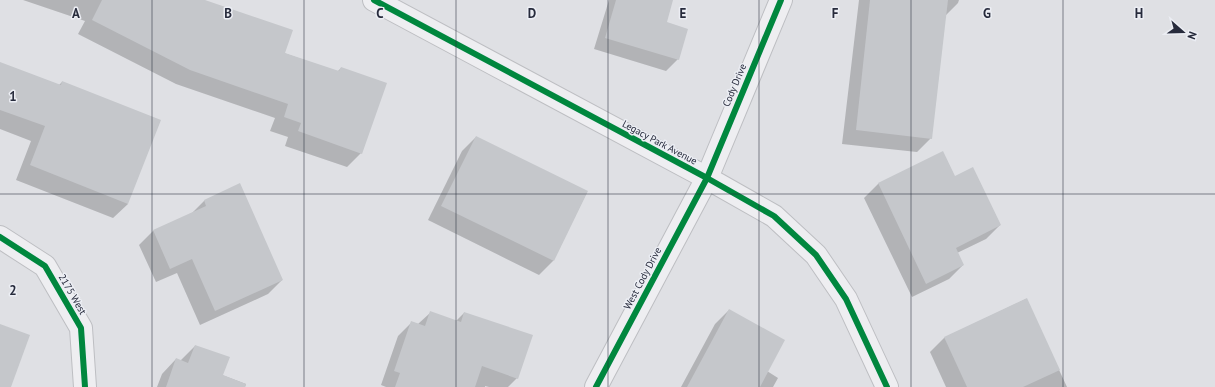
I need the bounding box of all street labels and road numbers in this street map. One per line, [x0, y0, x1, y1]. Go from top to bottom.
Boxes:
street label: Cody Drive [720, 62, 749, 109]
street label: Legacy Park Avenue [620, 117, 699, 168]
street label: West Cody Drive [621, 245, 664, 312]
street label: 2175 West [56, 272, 90, 317]

